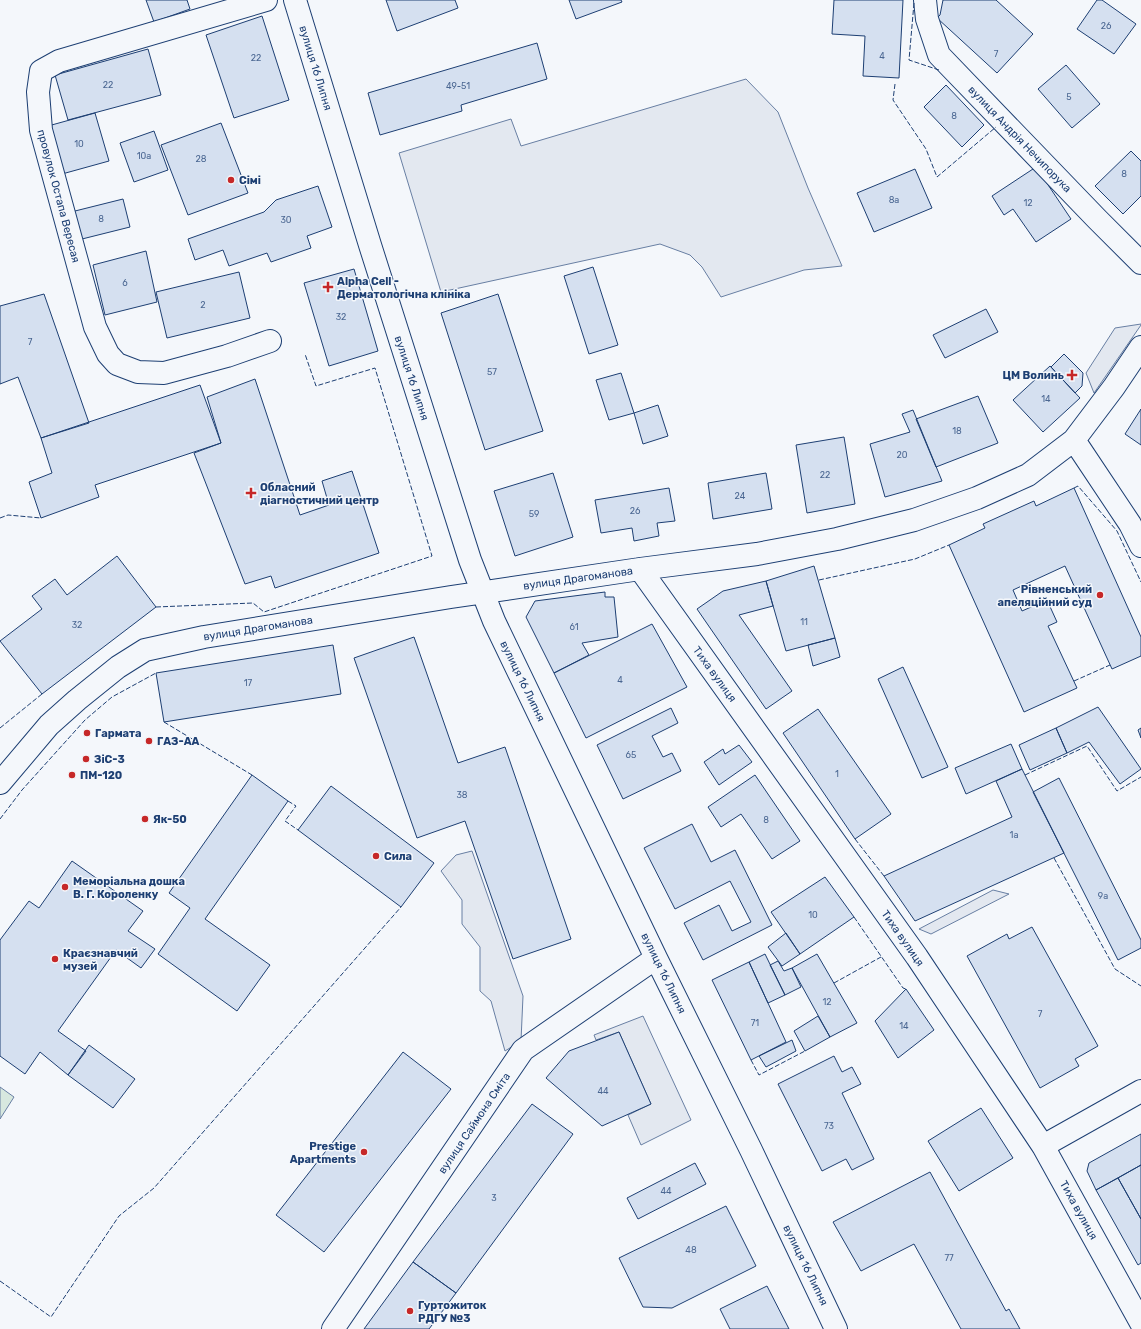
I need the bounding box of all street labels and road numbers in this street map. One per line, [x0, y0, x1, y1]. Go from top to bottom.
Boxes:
street label: вулиця 16 Липня [296, 24, 335, 112]
street label: вулиця Андрія Нечипорука [965, 83, 1074, 195]
street label: провулок Остапа Вересая [34, 128, 83, 264]
street label: вулиця 16 Липня [392, 334, 431, 422]
street label: вулиця Драгоманова [522, 564, 634, 593]
street label: вулиця Драгоманова [202, 613, 314, 644]
street label: вулиця 16 Липня [497, 639, 548, 724]
street label: Тиха вулиця [690, 644, 739, 705]
street label: Тиха вулиця [878, 908, 927, 969]
street label: вулиця 16 Липня [638, 931, 689, 1016]
street label: вулиця Саймона Сміта [436, 1070, 513, 1176]
street label: Тиха вулиця [1057, 1178, 1100, 1242]
street label: вулиця 16 Липня [780, 1223, 831, 1308]

